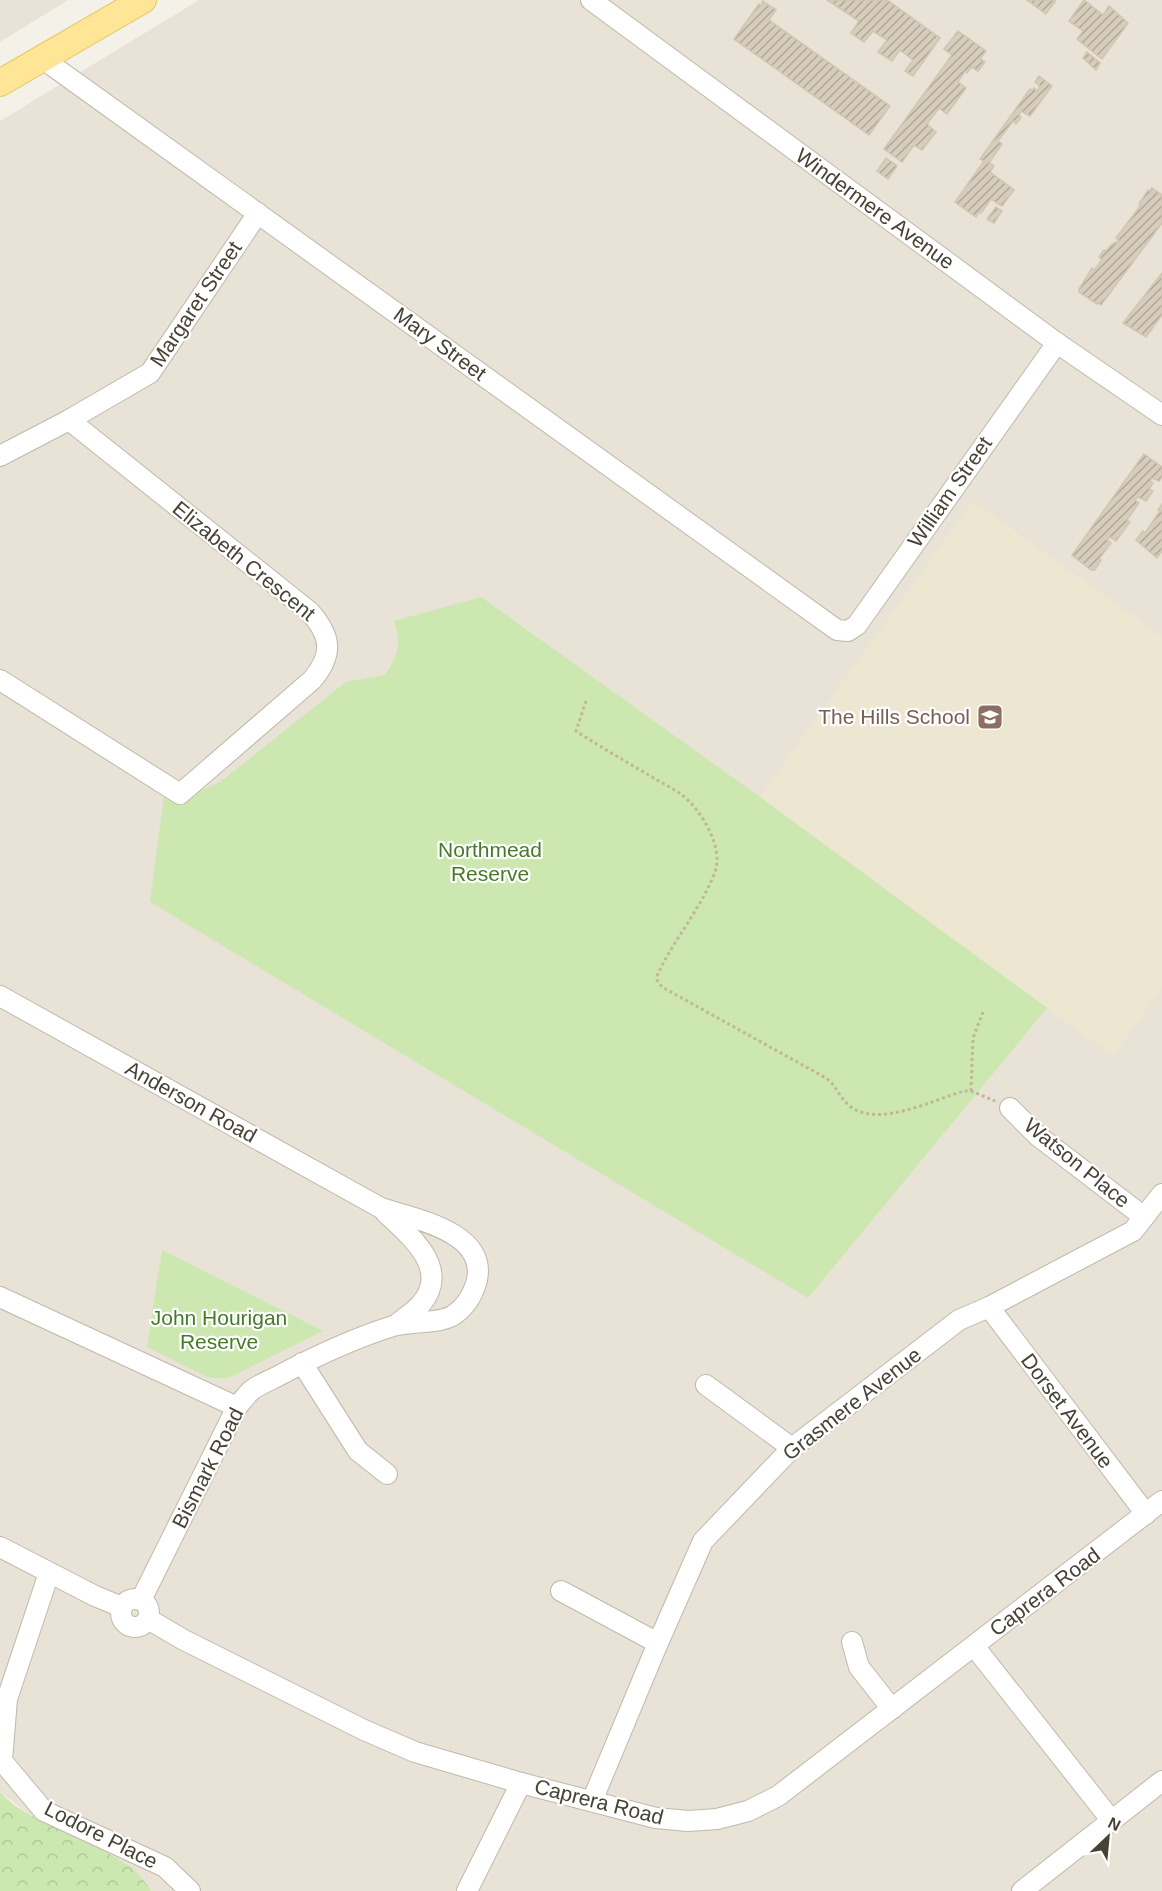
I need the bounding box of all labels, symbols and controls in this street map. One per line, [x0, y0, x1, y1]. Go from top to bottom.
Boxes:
street label: Windermere Avenue [792, 143, 959, 274]
street label: Margaret Street [145, 237, 246, 371]
street label: Mary Street [390, 302, 491, 385]
street label: William Street [903, 432, 996, 551]
street label: Elizabeth Crescent [169, 496, 320, 625]
school or university icon: The Hills School [975, 702, 1005, 732]
place label: The Hills School [818, 705, 970, 728]
park label: Northmead Reserve [438, 838, 542, 885]
street label: Anderson Road [122, 1056, 261, 1147]
street label: Watson Place [1020, 1113, 1135, 1212]
park label: John Hourigan Reserve [151, 1306, 287, 1353]
street label: Grasmere Avenue [778, 1343, 925, 1465]
street label: Dorset Avenue [1017, 1349, 1118, 1472]
street label: Bismark Road [167, 1404, 248, 1532]
street label: Caprera Road [985, 1543, 1104, 1640]
street label: Caprera Road [532, 1774, 666, 1829]
street label: Lodore Place [41, 1796, 162, 1873]
north arrow [1078, 1807, 1138, 1867]
text: N [1105, 1814, 1123, 1834]

